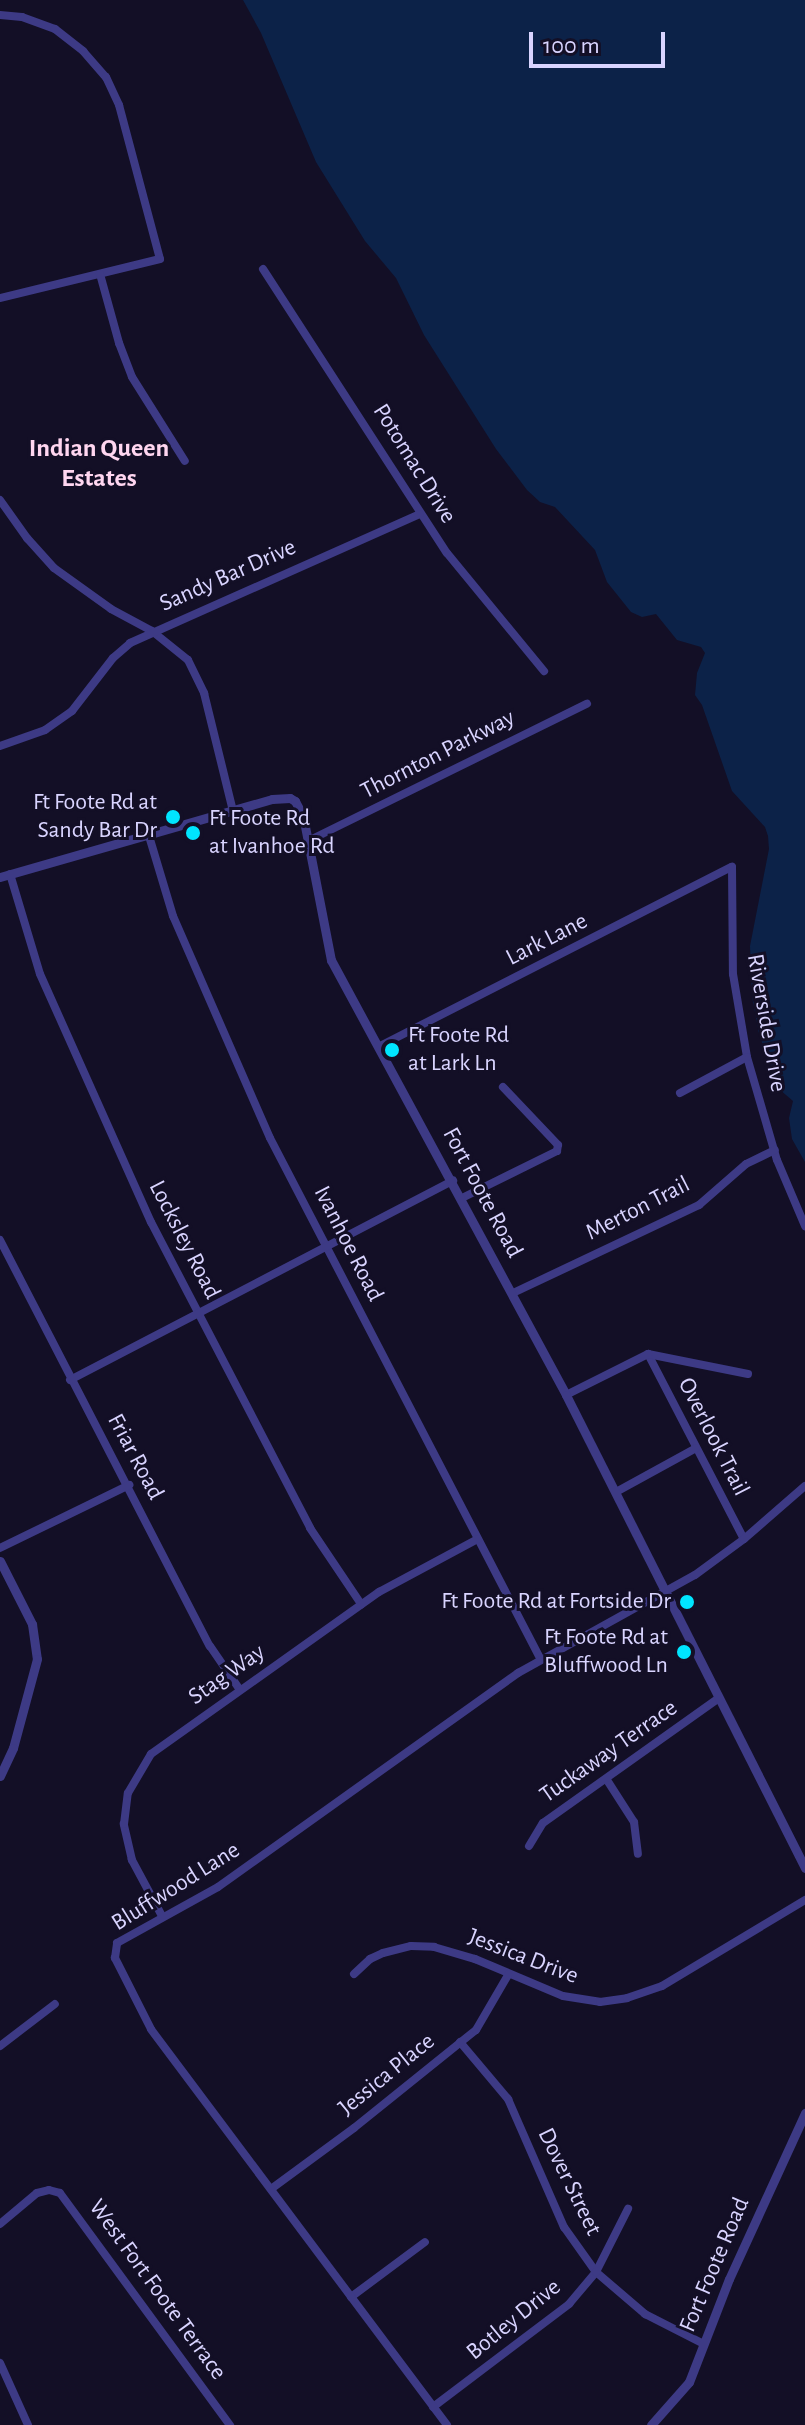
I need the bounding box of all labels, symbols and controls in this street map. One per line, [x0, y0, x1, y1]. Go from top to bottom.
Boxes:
scale bar [533, 16, 669, 66]
text: 100 m [543, 34, 600, 58]
street label: Potomac Drive [366, 399, 462, 529]
district label: Indian Queen Estates [29, 433, 169, 494]
street label: Sandy Bar Drive [155, 533, 301, 619]
street label: Thornton Parkway [356, 704, 520, 806]
place label: Ft Foote Rd at Sandy Bar Dr [33, 789, 157, 845]
place label: Ft Foote Rd at Ivanhoe Rd [209, 805, 335, 861]
marker: Ft Foote Rd at Sandy Bar Dr [164, 808, 182, 826]
marker: Ft Foote Rd at Ivanhoe Rd [184, 824, 202, 842]
street label: Lark Lane [501, 907, 593, 973]
street label: Riverside Drive [740, 952, 792, 1094]
place label: Ft Foote Rd at Lark Ln [408, 1022, 509, 1078]
marker: Ft Foote Rd at Lark Ln [383, 1041, 401, 1059]
street label: Fort Foote Road [436, 1123, 528, 1263]
street label: Merton Trail [581, 1171, 695, 1247]
street label: Locksley Road [142, 1176, 226, 1304]
street label: Ivanhoe Road [307, 1181, 389, 1307]
street label: Overlook Trail [671, 1373, 755, 1501]
street label: Friar Road [100, 1409, 170, 1505]
place label: Ft Foote Rd at Fortside Dr [441, 1588, 671, 1616]
marker: Ft Foote Rd at Fortside Dr [678, 1593, 696, 1611]
place label: Ft Foote Rd at Bluffwood Ln [544, 1624, 668, 1680]
street label: Stag Way [183, 1638, 271, 1712]
marker: Ft Foote Rd at Bluffwood Ln [675, 1643, 693, 1661]
street label: Tuckaway Terrace [535, 1694, 683, 1810]
street label: Bluffwood Lane [107, 1836, 245, 1938]
street label: Jessica Drive [464, 1923, 582, 1991]
street label: Jessica Place [333, 2027, 441, 2123]
street label: Dover Street [531, 2124, 607, 2240]
street label: Fort Foote Road [674, 2193, 756, 2337]
street label: West Fort Foote Terrace [82, 2194, 232, 2386]
street label: Botley Drive [461, 2273, 567, 2367]

